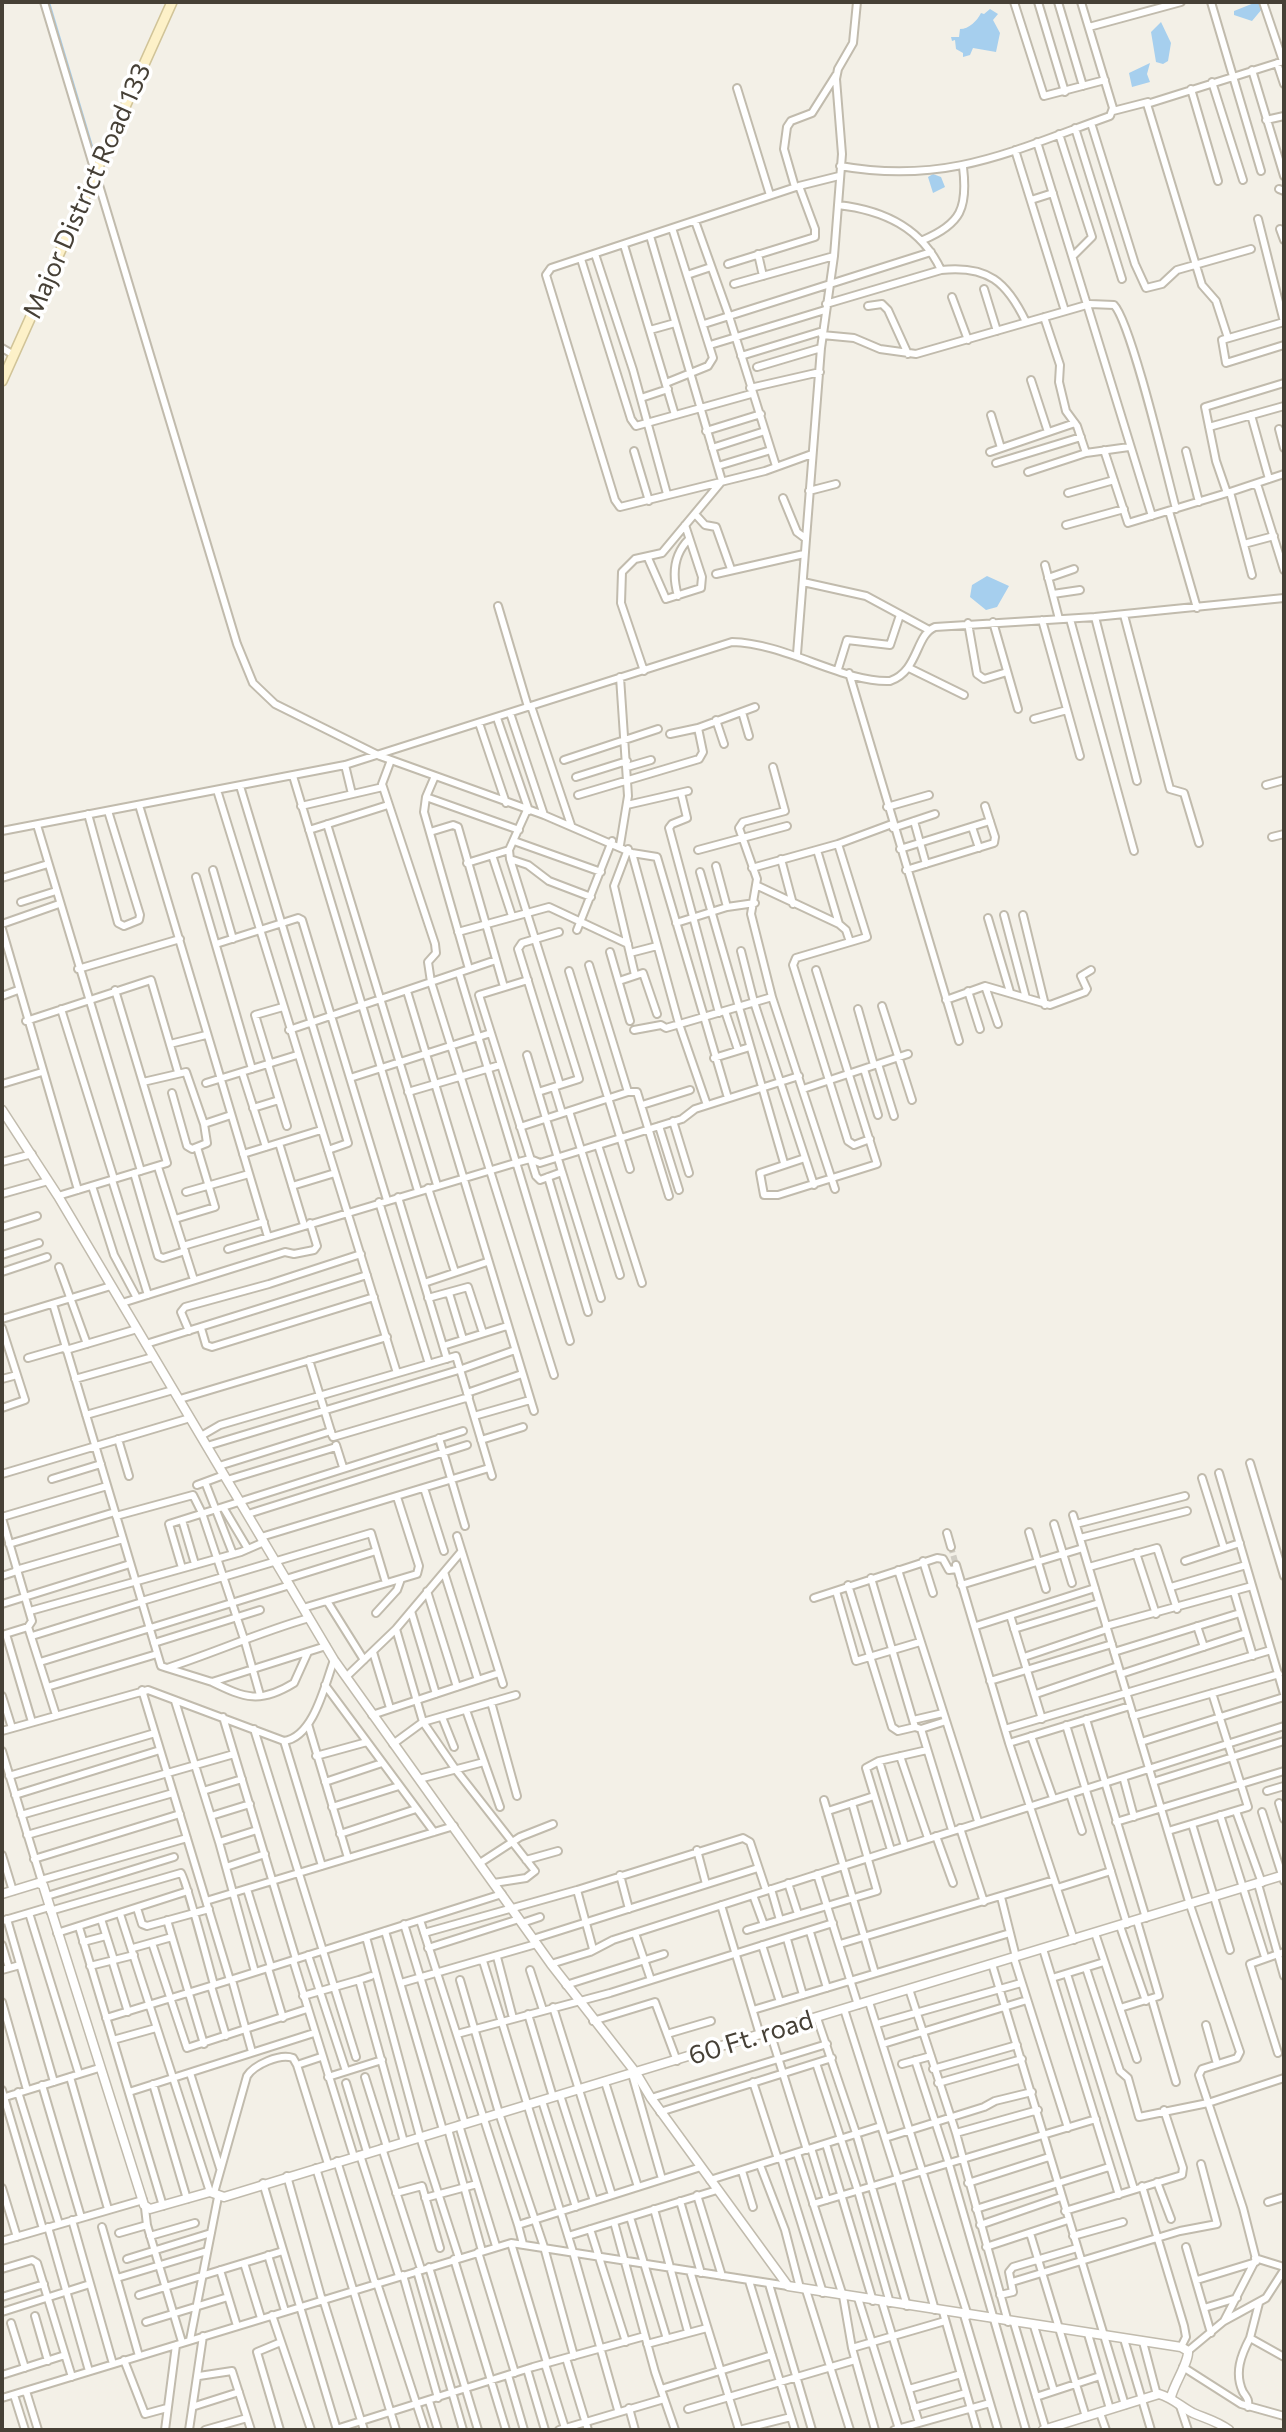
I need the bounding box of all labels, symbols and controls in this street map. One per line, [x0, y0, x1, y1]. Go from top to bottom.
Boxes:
street label: Major District Road 133 [17, 59, 157, 323]
street label: 60 Ft. road [685, 2004, 817, 2072]

